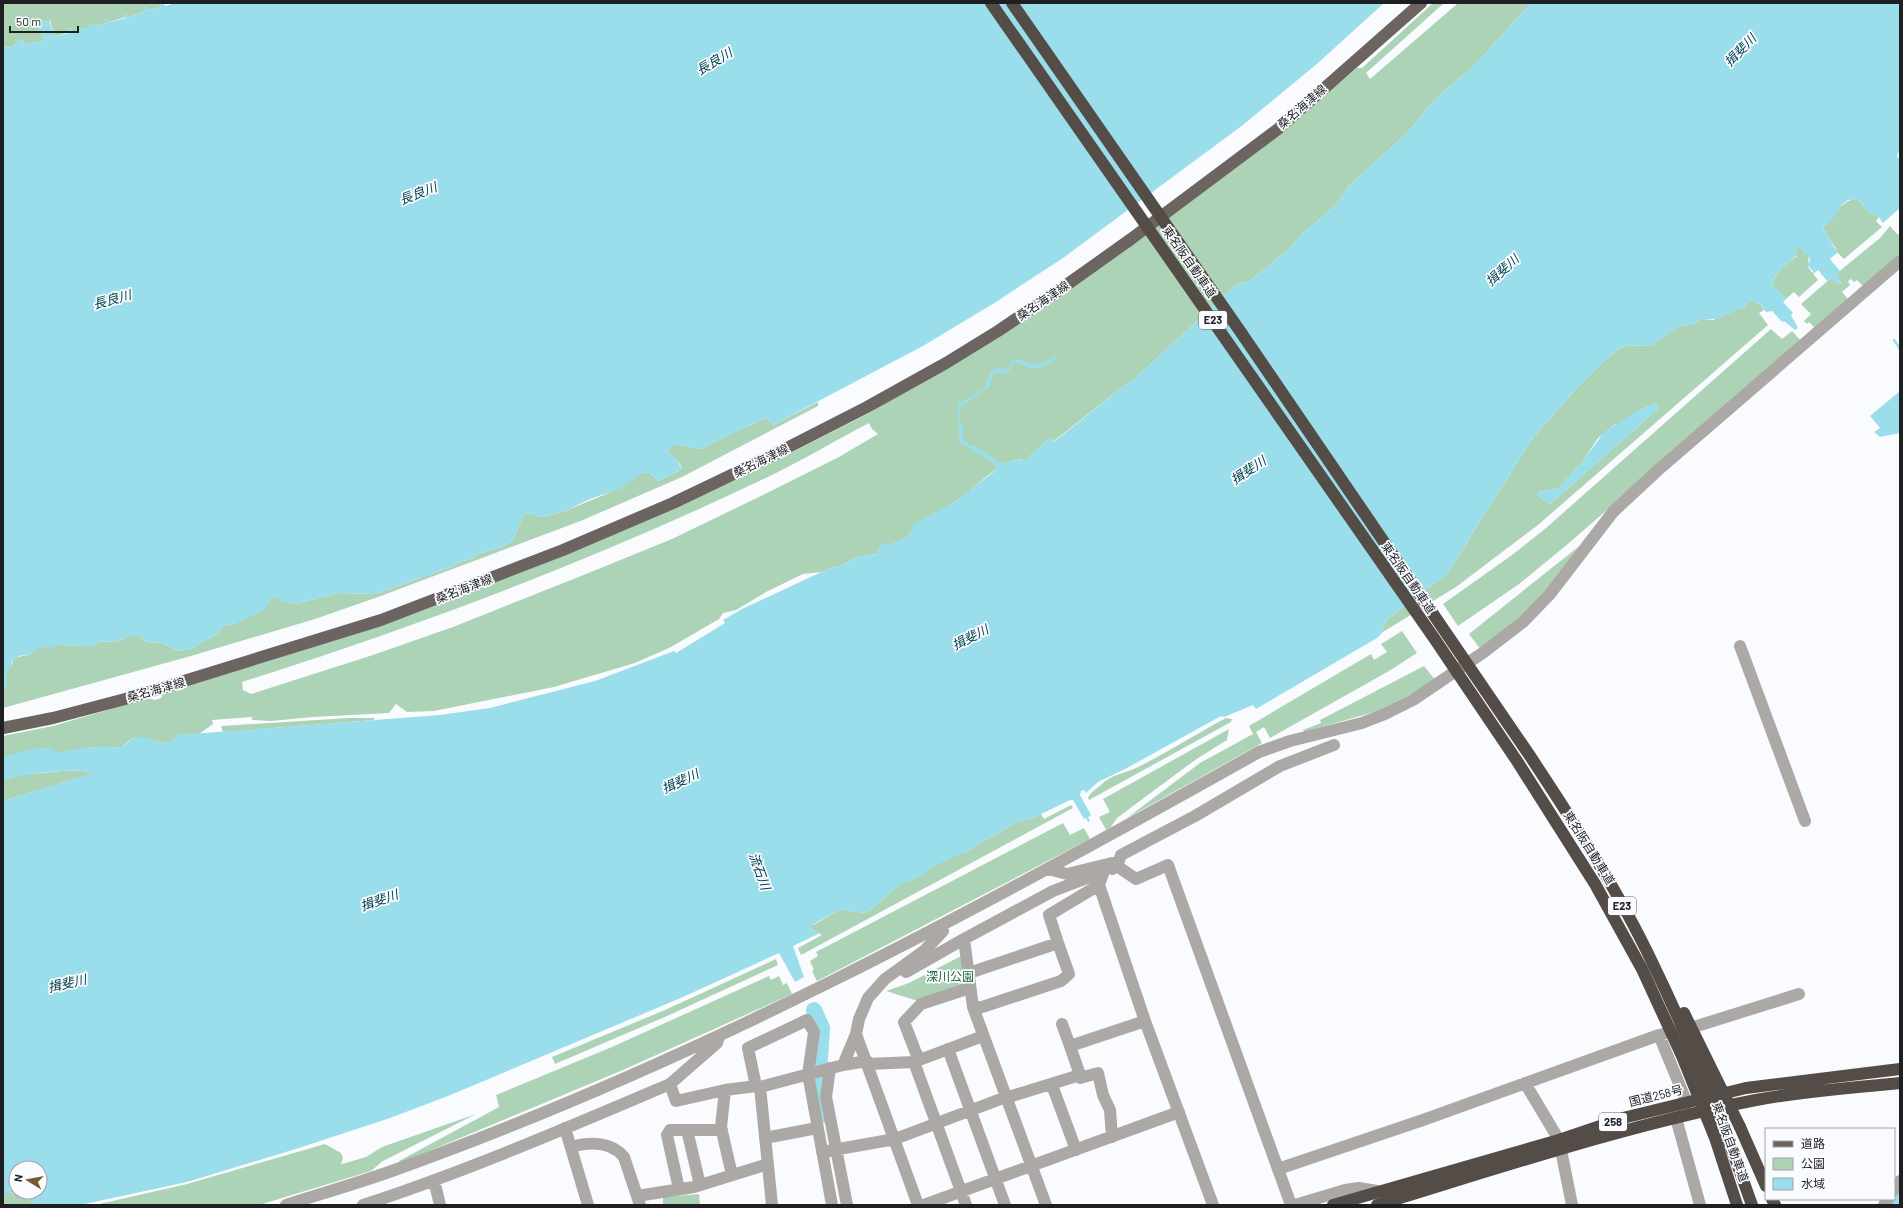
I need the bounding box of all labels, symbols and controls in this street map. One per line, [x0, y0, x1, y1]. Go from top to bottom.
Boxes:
scale bar [10, 8, 78, 34]
text: 50 m [16, 14, 41, 28]
water label: 揖斐川 [1721, 29, 1761, 70]
water label: 長良川 [693, 43, 737, 78]
street label: 桑名海津線 [1274, 81, 1329, 131]
water label: 長良川 [397, 178, 441, 207]
street label: 東名阪自動車道 [1160, 223, 1220, 300]
water label: 揖斐川 [1482, 250, 1523, 289]
street label: 桑名海津線 [1014, 278, 1071, 323]
water label: 長良川 [91, 286, 135, 312]
road number: E23 [1199, 311, 1227, 329]
street label: 桑名海津線 [731, 441, 791, 480]
water label: 揖斐川 [1227, 451, 1270, 488]
street label: 東名阪自動車道 [1379, 539, 1439, 616]
street label: 桑名海津線 [433, 571, 494, 605]
water label: 揖斐川 [949, 620, 993, 653]
street label: 桑名海津線 [125, 674, 186, 704]
water label: 揖斐川 [659, 765, 703, 796]
street label: 東名阪自動車道 [1562, 808, 1618, 887]
water label: 流石川 [746, 850, 775, 894]
water label: 揖斐川 [358, 885, 402, 914]
road number: E23 [1608, 897, 1636, 915]
park label: 深川公園 [926, 969, 974, 983]
water label: 揖斐川 [46, 970, 90, 995]
street label: 国道258号 [1627, 1082, 1684, 1108]
street label: 東名阪自動車道 [1710, 1100, 1752, 1184]
road number: 258 [1599, 1113, 1627, 1131]
legend [1765, 1128, 1895, 1200]
text: 道路 [1801, 1136, 1825, 1150]
text: 公園 [1801, 1156, 1825, 1170]
north arrow [8, 1160, 48, 1200]
text: N [11, 1173, 25, 1183]
text: 水域 [1801, 1176, 1825, 1190]

